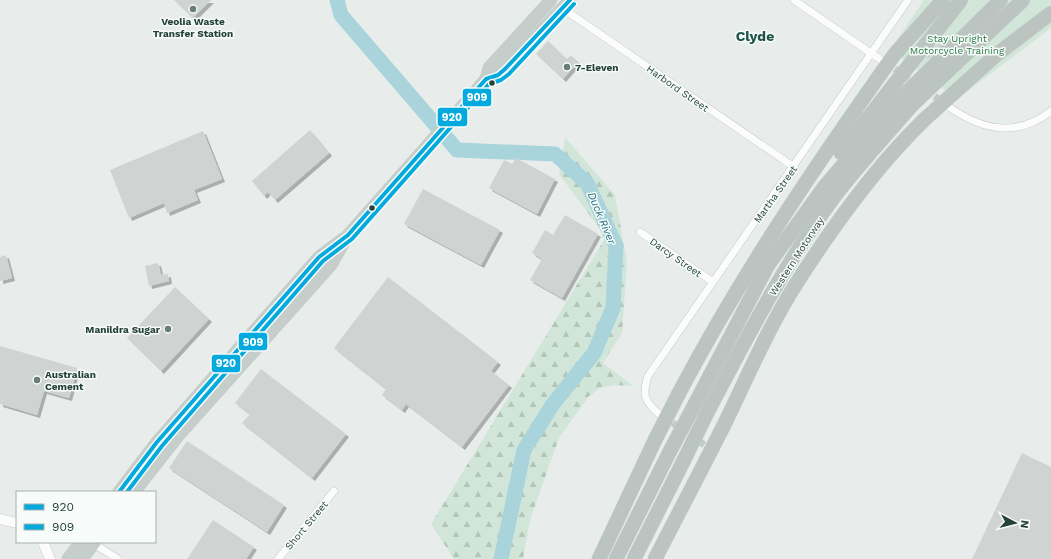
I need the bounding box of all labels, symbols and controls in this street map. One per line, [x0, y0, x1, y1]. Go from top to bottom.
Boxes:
marker: Veolia Waste Transfer Station [188, 4, 198, 14]
place label: Veolia Waste Transfer Station [153, 16, 233, 39]
district label: Clyde [736, 28, 774, 44]
park label: Stay Upright Motorcycle Training [910, 33, 1005, 56]
marker: 7-Eleven [562, 62, 572, 72]
place label: 7-Eleven [575, 62, 619, 73]
street label: Harbord Street [645, 63, 711, 114]
unlabelled marker [487, 78, 497, 88]
line badge: 909 [462, 88, 492, 107]
text: 909 [467, 91, 488, 104]
line badge: 920 [437, 107, 468, 127]
text: 920 [442, 111, 462, 124]
street label: Martha Street [752, 163, 800, 225]
water label: Duck River [585, 190, 619, 247]
unlabelled marker [367, 203, 377, 213]
street label: Western Motorway [767, 214, 826, 298]
street label: Darcy Street [648, 236, 704, 280]
place label: Manildra Sugar [85, 324, 161, 335]
marker: Manildra Sugar [163, 324, 173, 334]
line badge: 909 [238, 332, 268, 351]
text: 909 [243, 336, 264, 349]
line badge: 920 [211, 354, 241, 373]
text: 920 [216, 357, 236, 370]
place label: Australian Cement [45, 369, 96, 392]
marker: Australian Cement [32, 375, 42, 385]
legend [16, 491, 156, 543]
street label: Short Street [283, 498, 330, 552]
text: 920 [52, 500, 74, 514]
north arrow [995, 503, 1035, 543]
text: N [1017, 519, 1031, 529]
text: 909 [52, 520, 74, 534]

